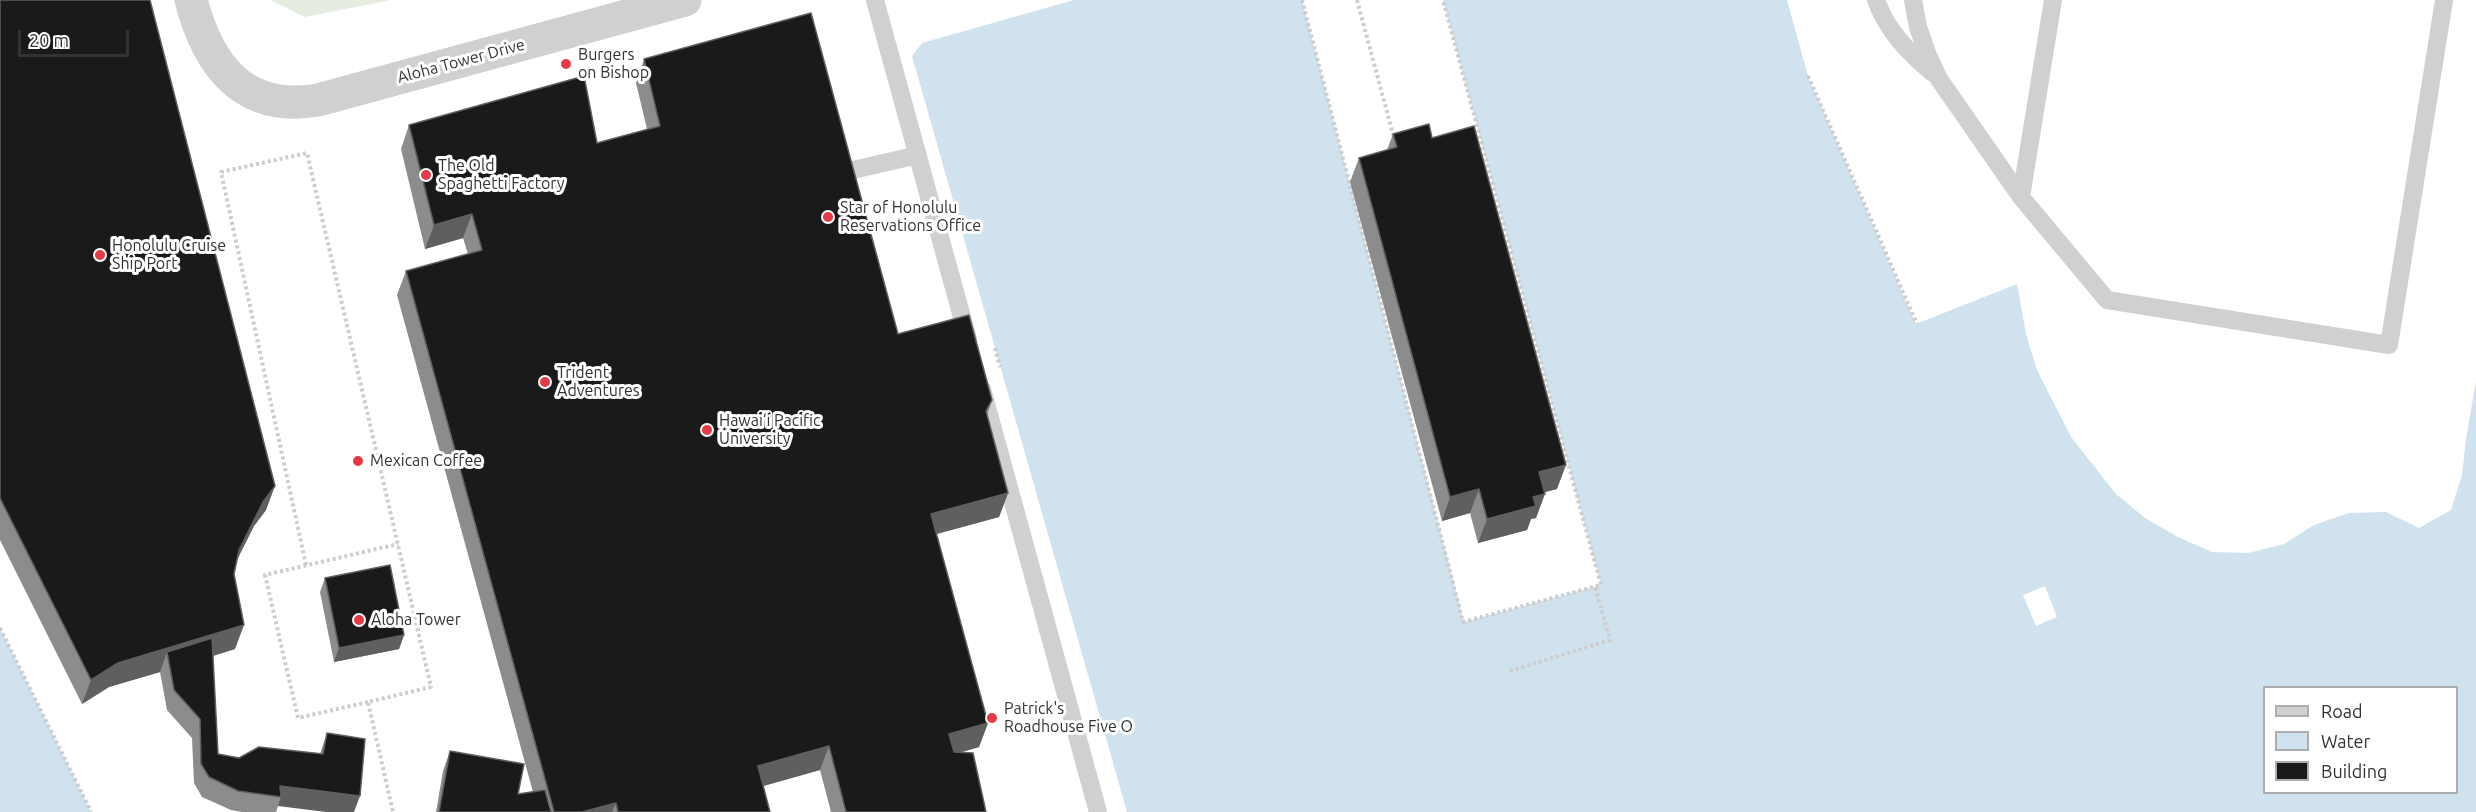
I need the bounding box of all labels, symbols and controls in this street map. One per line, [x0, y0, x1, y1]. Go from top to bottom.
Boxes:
scale bar [21, 18, 132, 56]
text: 20 m [29, 30, 69, 50]
street label: Aloha Tower Drive [395, 35, 527, 87]
place label: Burgers on Bishop [578, 45, 649, 83]
marker: Burgers on Bishop [559, 57, 573, 71]
place label: The Old Spaghetti Factory [438, 156, 564, 194]
marker: The Old Spaghetti Factory [419, 168, 433, 182]
place label: Star of Honolulu Reservations Office [840, 198, 981, 236]
marker: Star of Honolulu Reservations Office [821, 210, 835, 224]
place label: Honolulu Cruise Ship Port [112, 236, 226, 274]
marker: Honolulu Cruise Ship Port [93, 248, 107, 262]
place label: Trident Adventures [557, 363, 640, 401]
marker: Trident Adventures [538, 375, 552, 389]
place label: Hawai‘i Pacific University [719, 411, 820, 449]
marker: Hawai‘i Pacific University [700, 423, 714, 437]
place label: Mexican Coffee [370, 451, 482, 471]
marker: Mexican Coffee [351, 454, 365, 468]
place label: Aloha Tower [371, 610, 461, 630]
marker: Aloha Tower [352, 613, 366, 627]
legend [2263, 686, 2458, 794]
place label: Patrick's Roadhouse Five O [1004, 699, 1133, 737]
text: Road [2321, 701, 2363, 721]
marker: Patrick's Roadhouse Five O [985, 711, 999, 725]
text: Water [2321, 731, 2370, 751]
text: Building [2321, 761, 2387, 781]

